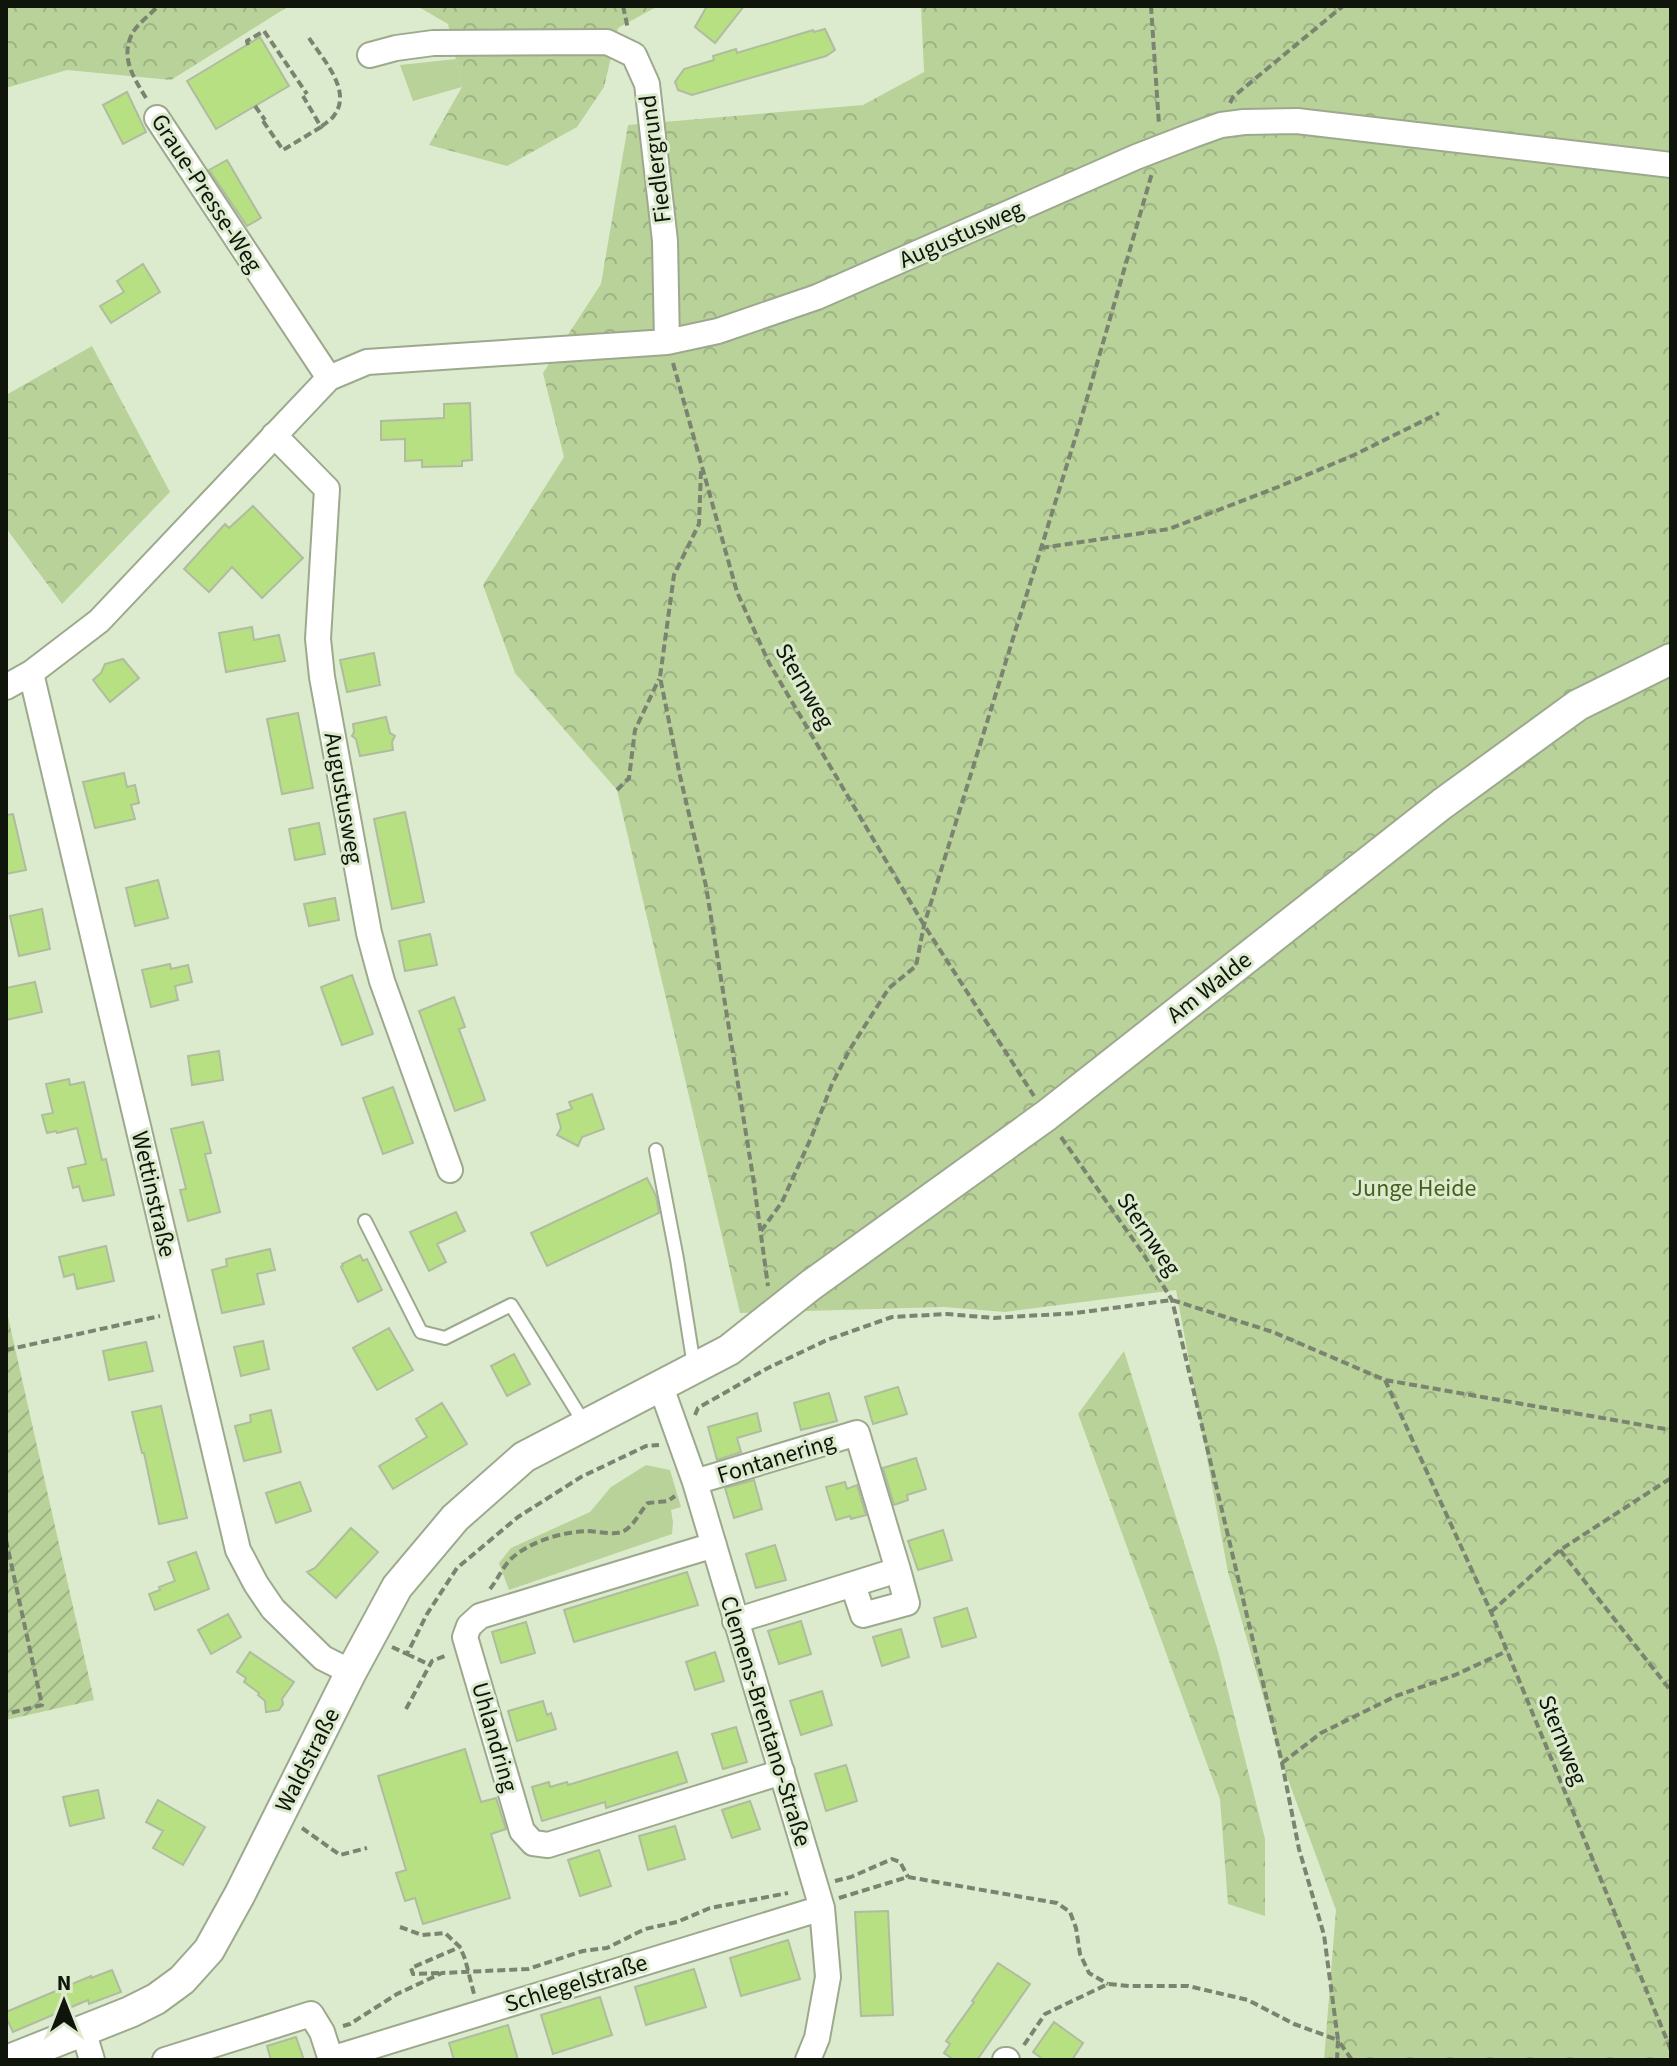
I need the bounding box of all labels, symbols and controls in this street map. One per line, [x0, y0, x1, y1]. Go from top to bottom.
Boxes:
street label: Fiedlergrund [630, 93, 681, 225]
street label: Graue-Presse-Weg [142, 107, 271, 280]
street label: Augustusweg [893, 191, 1029, 277]
street label: Sternweg [766, 637, 843, 736]
street label: Augustusweg [315, 730, 372, 867]
street label: Am Walde [1159, 943, 1259, 1032]
street label: Wettinstraße [122, 1128, 185, 1261]
park label: Junge Heide [1352, 1171, 1476, 1206]
street label: Sternweg [1108, 1185, 1189, 1283]
street label: Fontanering [713, 1424, 840, 1493]
street label: Clemens-Brentano-Straße [711, 1591, 820, 1851]
street label: Uhlandring [462, 1678, 527, 1796]
street label: Sternweg [1529, 1690, 1596, 1790]
street label: Waldstraße [266, 1702, 349, 1819]
street label: Schlegelstraße [500, 1945, 652, 2022]
north arrow [24, 1962, 104, 2042]
text: N [57, 1967, 71, 1999]

